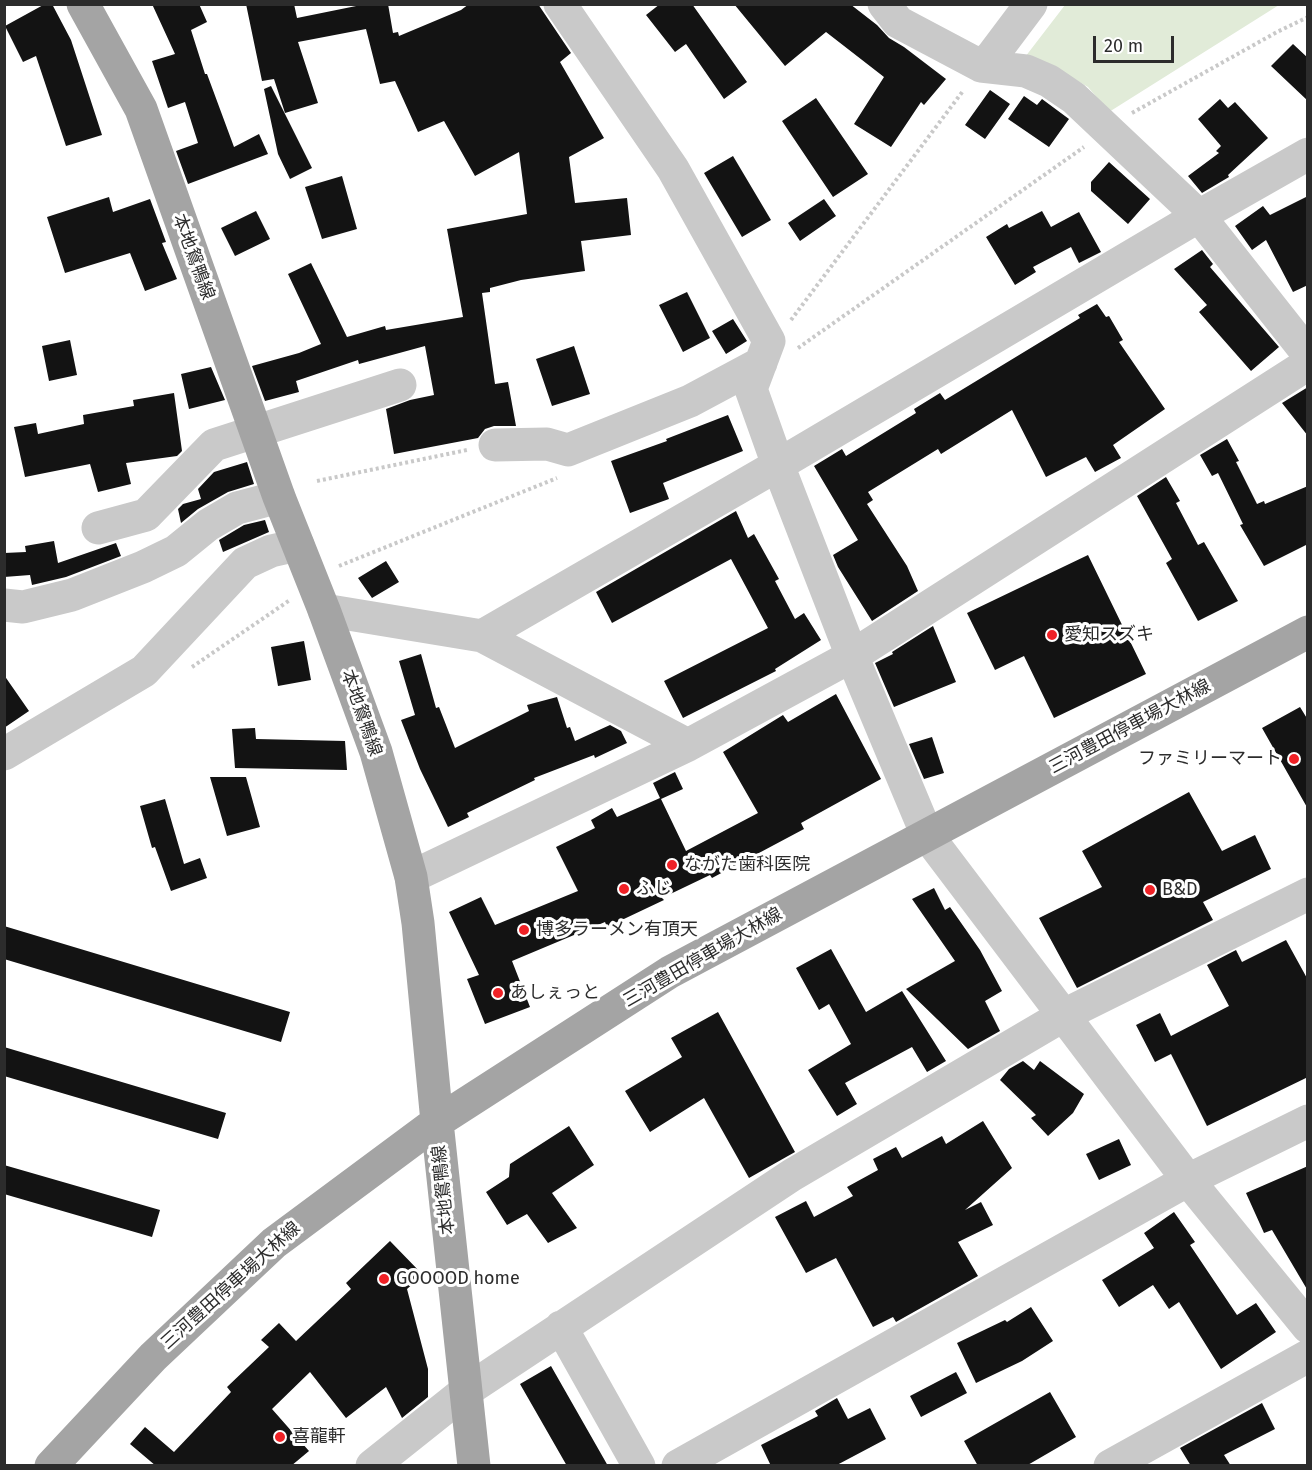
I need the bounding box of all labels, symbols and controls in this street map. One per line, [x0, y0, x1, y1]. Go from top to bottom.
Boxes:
scale bar [1096, 24, 1177, 62]
text: 20 m [1104, 35, 1143, 57]
street label: 本地鴛鴨線 [167, 211, 219, 303]
place label: 愛知スズキ [1064, 624, 1154, 646]
marker: 愛知スズキ [1045, 628, 1059, 642]
street label: 本地鴛鴨線 [336, 667, 386, 759]
street label: 三河豊田停車場大林線 [1045, 675, 1215, 779]
place label: ファミリーマート [1138, 748, 1282, 770]
marker: ファミリーマート [1287, 752, 1301, 766]
place label: ながた歯科医院 [684, 854, 810, 876]
marker: ながた歯科医院 [665, 858, 679, 872]
place label: ふじ [636, 878, 672, 900]
place label: B&D [1162, 879, 1198, 901]
marker: ふじ [617, 882, 631, 896]
marker: B&D [1143, 883, 1157, 897]
street label: 三河豊田停車場大林線 [620, 904, 786, 1012]
place label: 博多ラーメン有頂天 [536, 919, 698, 941]
marker: 博多ラーメン有頂天 [517, 923, 531, 937]
place label: あしぇっと [510, 982, 600, 1004]
marker: あしぇっと [491, 986, 505, 1000]
street label: 本地鴛鴨線 [429, 1144, 459, 1236]
street label: 三河豊田停車場大林線 [157, 1218, 305, 1354]
place label: GOOOOD home [396, 1268, 520, 1290]
marker: GOOOOD home [377, 1272, 391, 1286]
place label: 喜龍軒 [292, 1426, 346, 1448]
marker: 喜龍軒 [273, 1430, 287, 1444]

